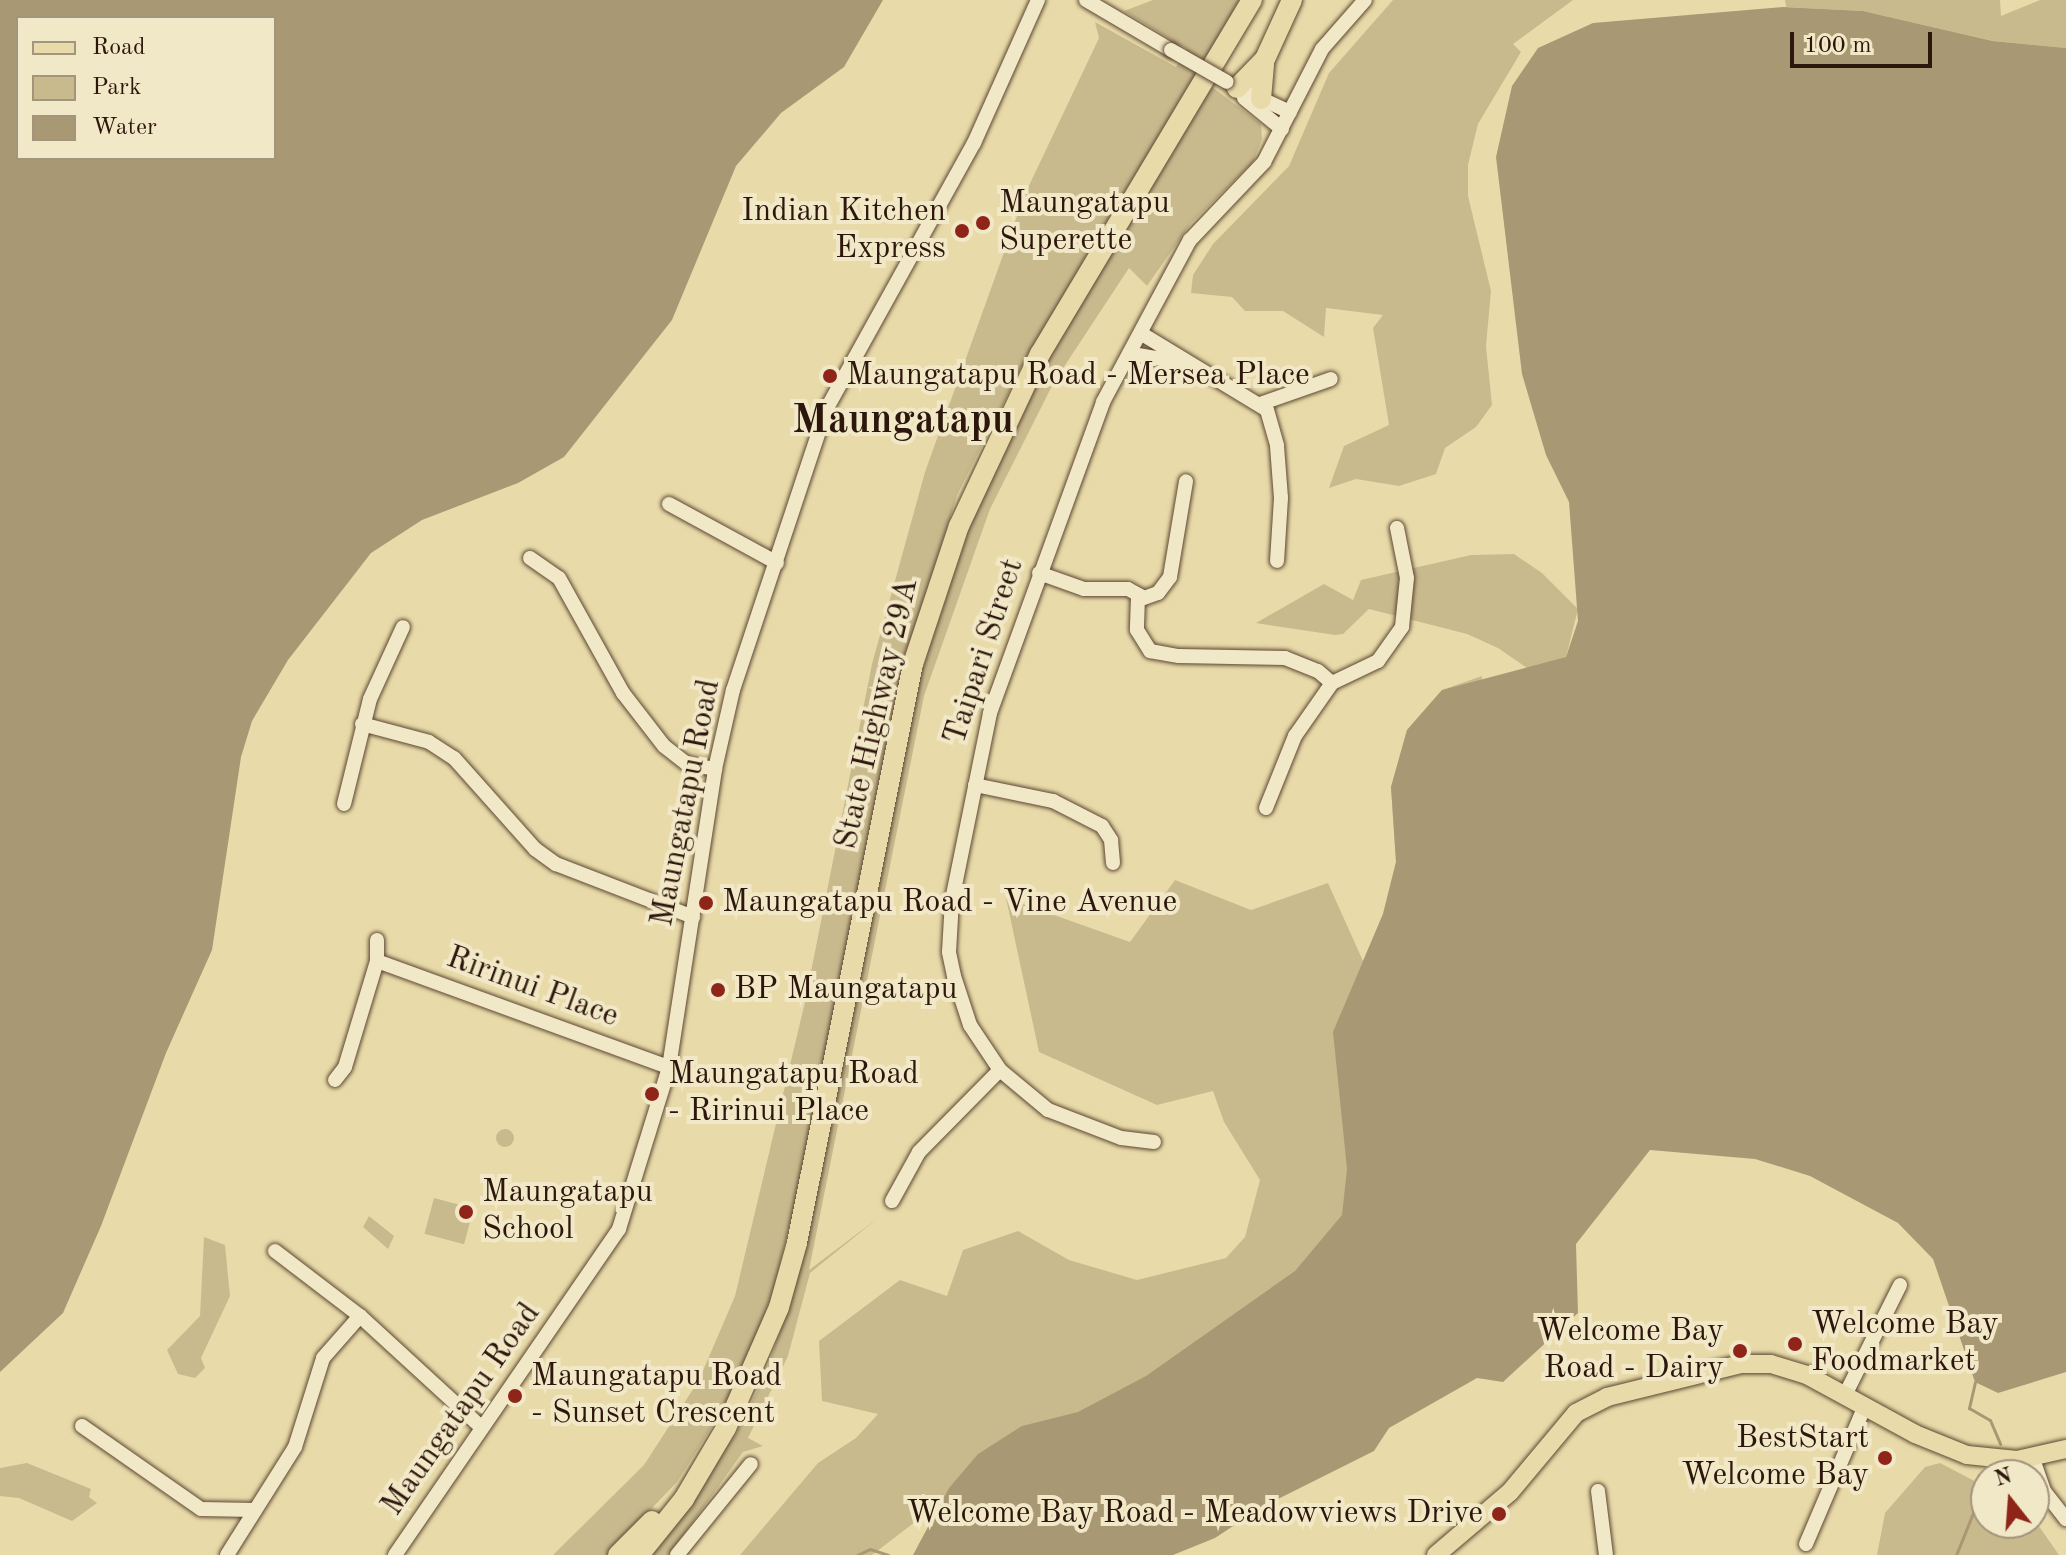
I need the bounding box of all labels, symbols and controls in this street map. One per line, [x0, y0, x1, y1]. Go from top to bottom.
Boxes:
legend [16, 16, 276, 160]
scale bar [1794, 16, 1936, 66]
text: 100 m [1804, 34, 1872, 58]
text: Road [92, 36, 145, 60]
text: Park [92, 76, 141, 100]
text: Water [92, 116, 157, 140]
place label: Maungatapu Superette [999, 186, 1170, 261]
place label: Indian Kitchen Express [741, 194, 946, 269]
marker: Maungatapu Superette [974, 214, 992, 232]
marker: Indian Kitchen Express [953, 222, 971, 240]
place label: Maungatapu Road - Mersea Place [846, 357, 1310, 395]
marker: Maungatapu Road - Mersea Place [821, 367, 839, 385]
district label: Maungatapu [792, 398, 1014, 446]
street label: Taipari Street [937, 554, 1033, 750]
street label: State Highway 29A [828, 575, 928, 853]
street label: Maungatapu Road [644, 676, 730, 930]
place label: Maungatapu Road - Vine Avenue [722, 884, 1177, 922]
marker: Maungatapu Road - Vine Avenue [697, 894, 715, 912]
street label: Ririnui Place [441, 939, 623, 1037]
place label: BP Maungatapu [734, 971, 958, 1009]
marker: BP Maungatapu [709, 981, 727, 999]
place label: Maungatapu Road - Ririnui Place [668, 1057, 919, 1132]
marker: Maungatapu Road - Ririnui Place [643, 1085, 661, 1103]
place label: Maungatapu School [482, 1175, 653, 1250]
marker: Maungatapu School [457, 1203, 475, 1221]
street label: Maungatapu Road [374, 1296, 550, 1524]
place label: Welcome Bay Foodmarket [1811, 1307, 1999, 1382]
place label: Welcome Bay Road - Dairy [1536, 1314, 1724, 1389]
marker: Welcome Bay Foodmarket [1786, 1335, 1804, 1353]
marker: Welcome Bay Road - Dairy [1731, 1342, 1749, 1360]
place label: Maungatapu Road - Sunset Crescent [531, 1359, 782, 1434]
marker: Maungatapu Road - Sunset Crescent [506, 1387, 524, 1405]
place label: BestStart Welcome Bay [1681, 1421, 1869, 1496]
marker: BestStart Welcome Bay [1876, 1449, 1894, 1467]
north arrow [1970, 1459, 2050, 1539]
text: N [1992, 1465, 2015, 1491]
place label: Welcome Bay Road - Meadowviews Drive [906, 1495, 1483, 1533]
marker: Welcome Bay Road - Meadowviews Drive [1490, 1505, 1508, 1523]

